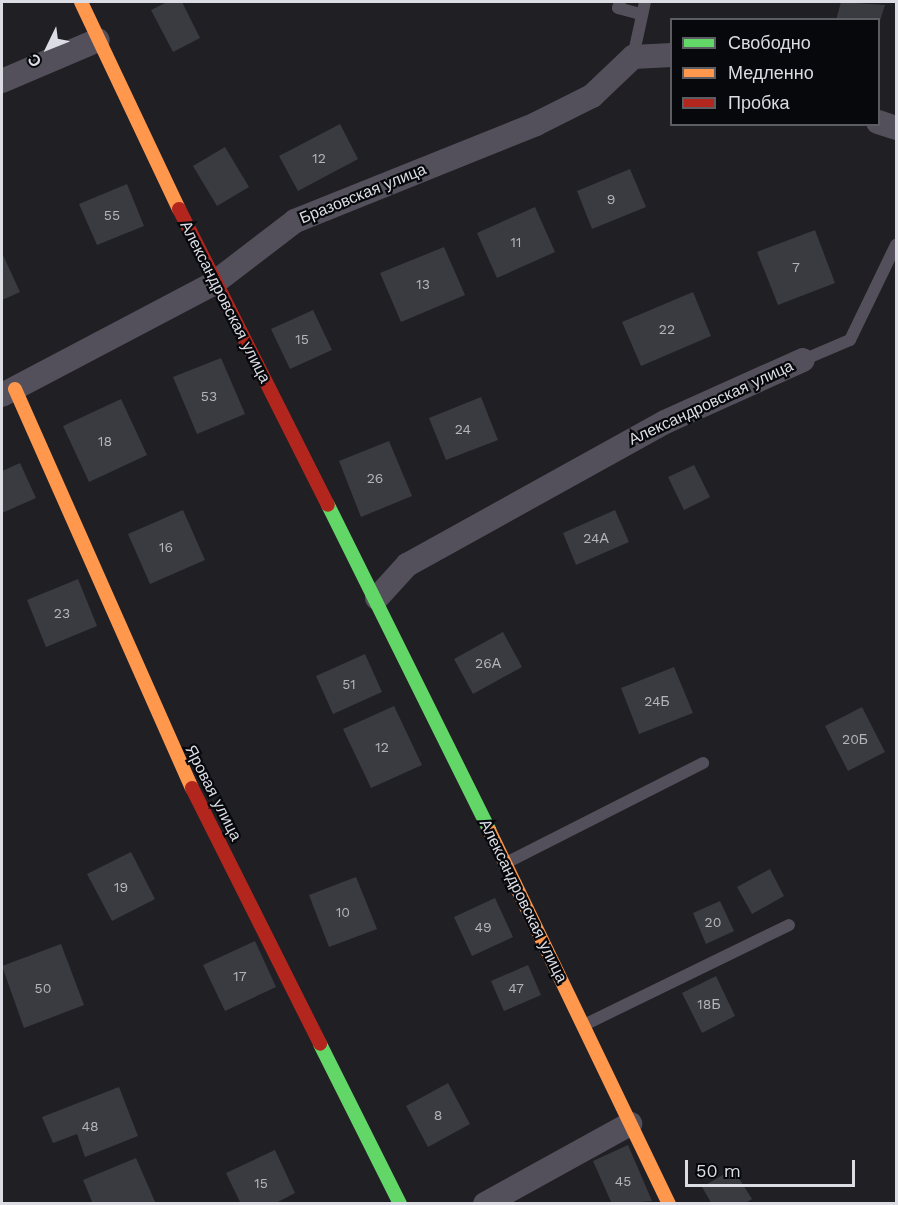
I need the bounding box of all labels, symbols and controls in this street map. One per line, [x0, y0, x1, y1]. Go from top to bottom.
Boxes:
north arrow [18, 18, 78, 78]
legend [670, 18, 880, 126]
text: Свободно [728, 32, 811, 53]
text: С [24, 50, 45, 71]
text: Медленно [728, 62, 814, 83]
text: Пробка [728, 92, 790, 113]
house number: 12 [312, 150, 326, 166]
street label: Бразовская улица [297, 160, 429, 228]
house number: 9 [607, 191, 615, 207]
house number: 55 [104, 207, 120, 223]
street label: Александровская улица [176, 218, 274, 386]
house number: 11 [511, 234, 521, 250]
house number: 7 [792, 259, 800, 275]
house number: 13 [416, 276, 430, 292]
house number: 22 [659, 321, 675, 337]
house number: 15 [295, 331, 309, 347]
street label: Александровская улица [626, 356, 796, 450]
house number: 53 [201, 388, 217, 404]
house number: 24 [455, 421, 471, 437]
house number: 18 [98, 433, 112, 449]
house number: 26 [367, 470, 383, 486]
house number: 24А [583, 530, 609, 546]
house number: 16 [159, 539, 173, 555]
house number: 23 [54, 605, 70, 621]
house number: 26А [475, 655, 501, 671]
house number: 51 [342, 676, 356, 692]
house number: 24Б [644, 693, 670, 709]
house number: 20Б [842, 731, 868, 747]
house number: 12 [375, 739, 389, 755]
street label: Яровая улица [181, 742, 245, 844]
street label: Александровская улица [475, 816, 571, 986]
house number: 19 [114, 879, 128, 895]
house number: 10 [336, 904, 350, 920]
house number: 20 [705, 914, 721, 930]
house number: 49 [474, 919, 492, 935]
house number: 17 [233, 968, 247, 984]
house number: 50 [35, 980, 51, 996]
house number: 47 [508, 980, 524, 996]
house number: 18Б [697, 996, 721, 1012]
house number: 8 [434, 1107, 442, 1123]
house number: 48 [81, 1118, 99, 1134]
scale bar [688, 1148, 858, 1186]
text: 50 m [696, 1160, 741, 1181]
house number: 45 [615, 1173, 631, 1189]
house number: 15 [254, 1175, 268, 1191]

